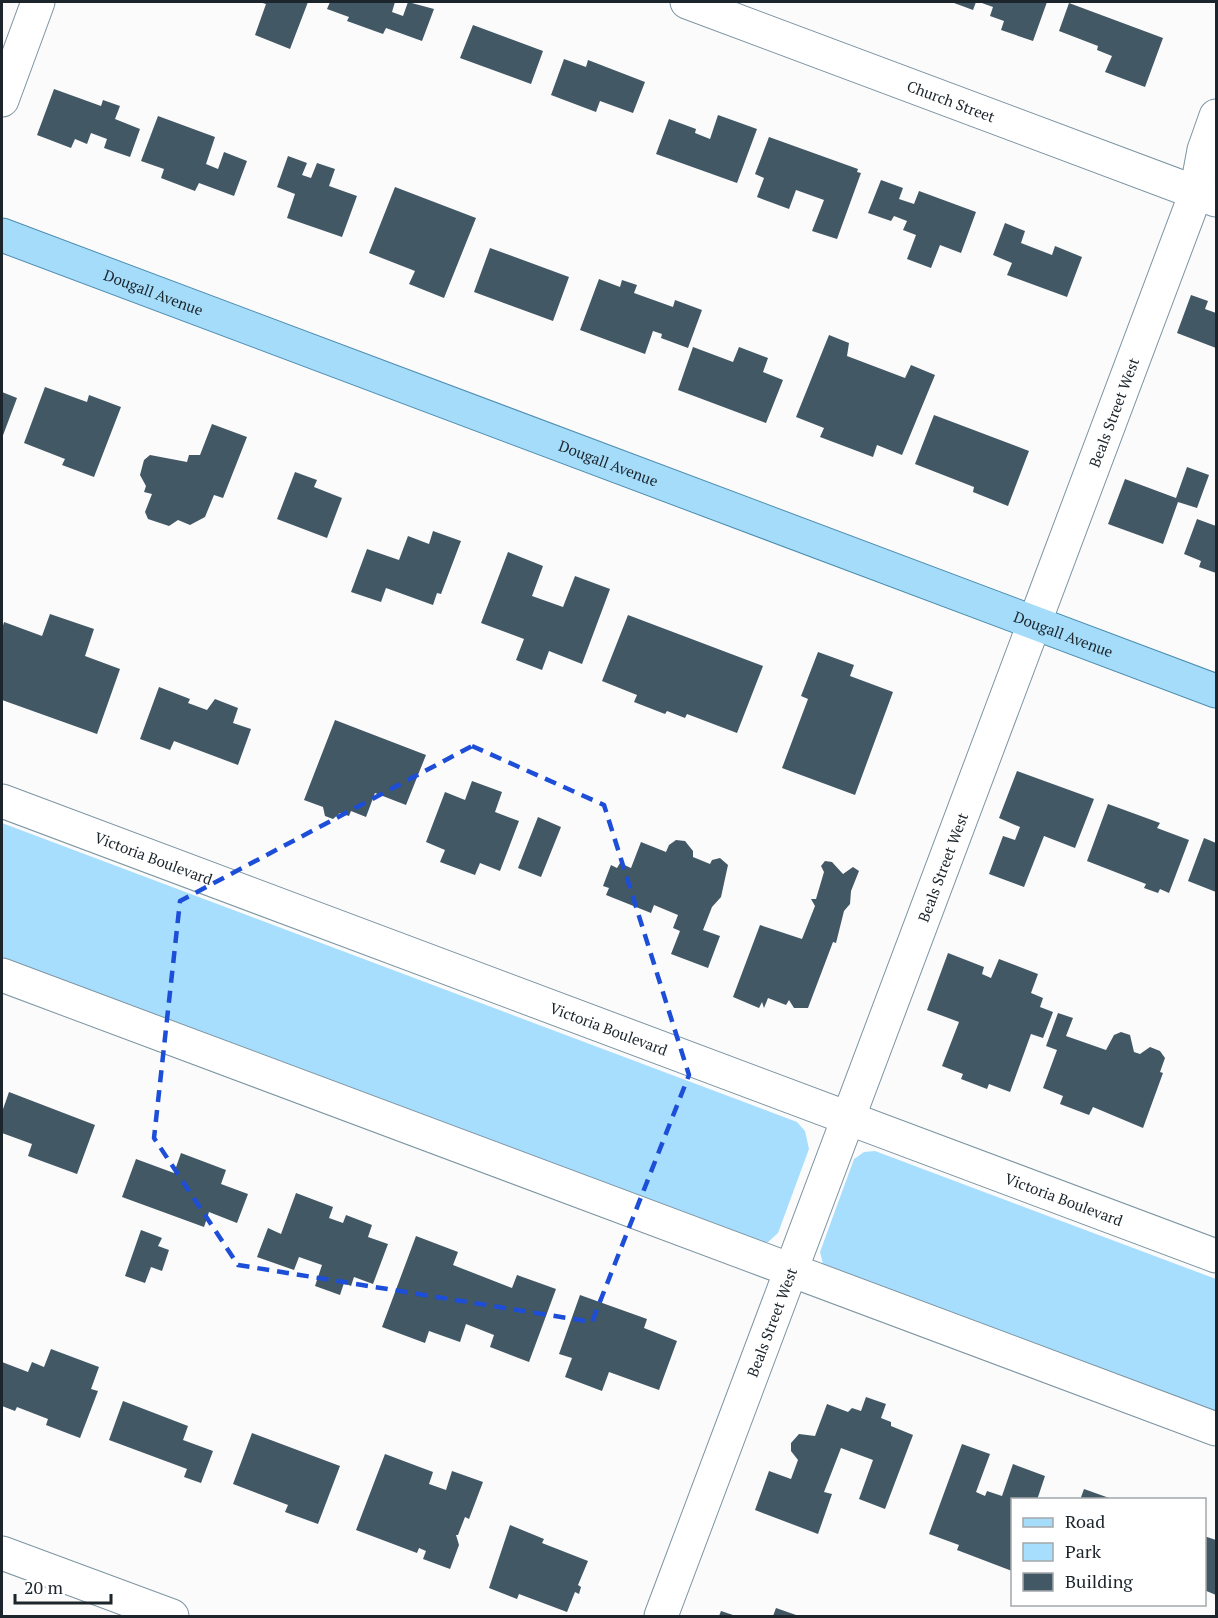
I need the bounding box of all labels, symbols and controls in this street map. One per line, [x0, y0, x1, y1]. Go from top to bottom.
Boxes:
street label: Church Street [904, 75, 998, 127]
street label: Dougall Avenue [101, 264, 206, 320]
street label: Beals Street West [1084, 354, 1143, 470]
street label: Dougall Avenue [556, 435, 661, 491]
street label: Dougall Avenue [1011, 606, 1116, 661]
street label: Beals Street West [913, 809, 972, 925]
street label: Victoria Boulevard [92, 827, 215, 889]
street label: Victoria Boulevard [547, 997, 671, 1060]
street label: Victoria Boulevard [1002, 1168, 1126, 1230]
street label: Beals Street West [742, 1264, 801, 1380]
legend [1011, 1498, 1206, 1606]
text: Road [1065, 1509, 1105, 1533]
text: Park [1065, 1539, 1102, 1563]
scale bar [15, 1567, 111, 1605]
text: Building [1065, 1569, 1133, 1593]
text: 20 m [24, 1575, 64, 1599]

